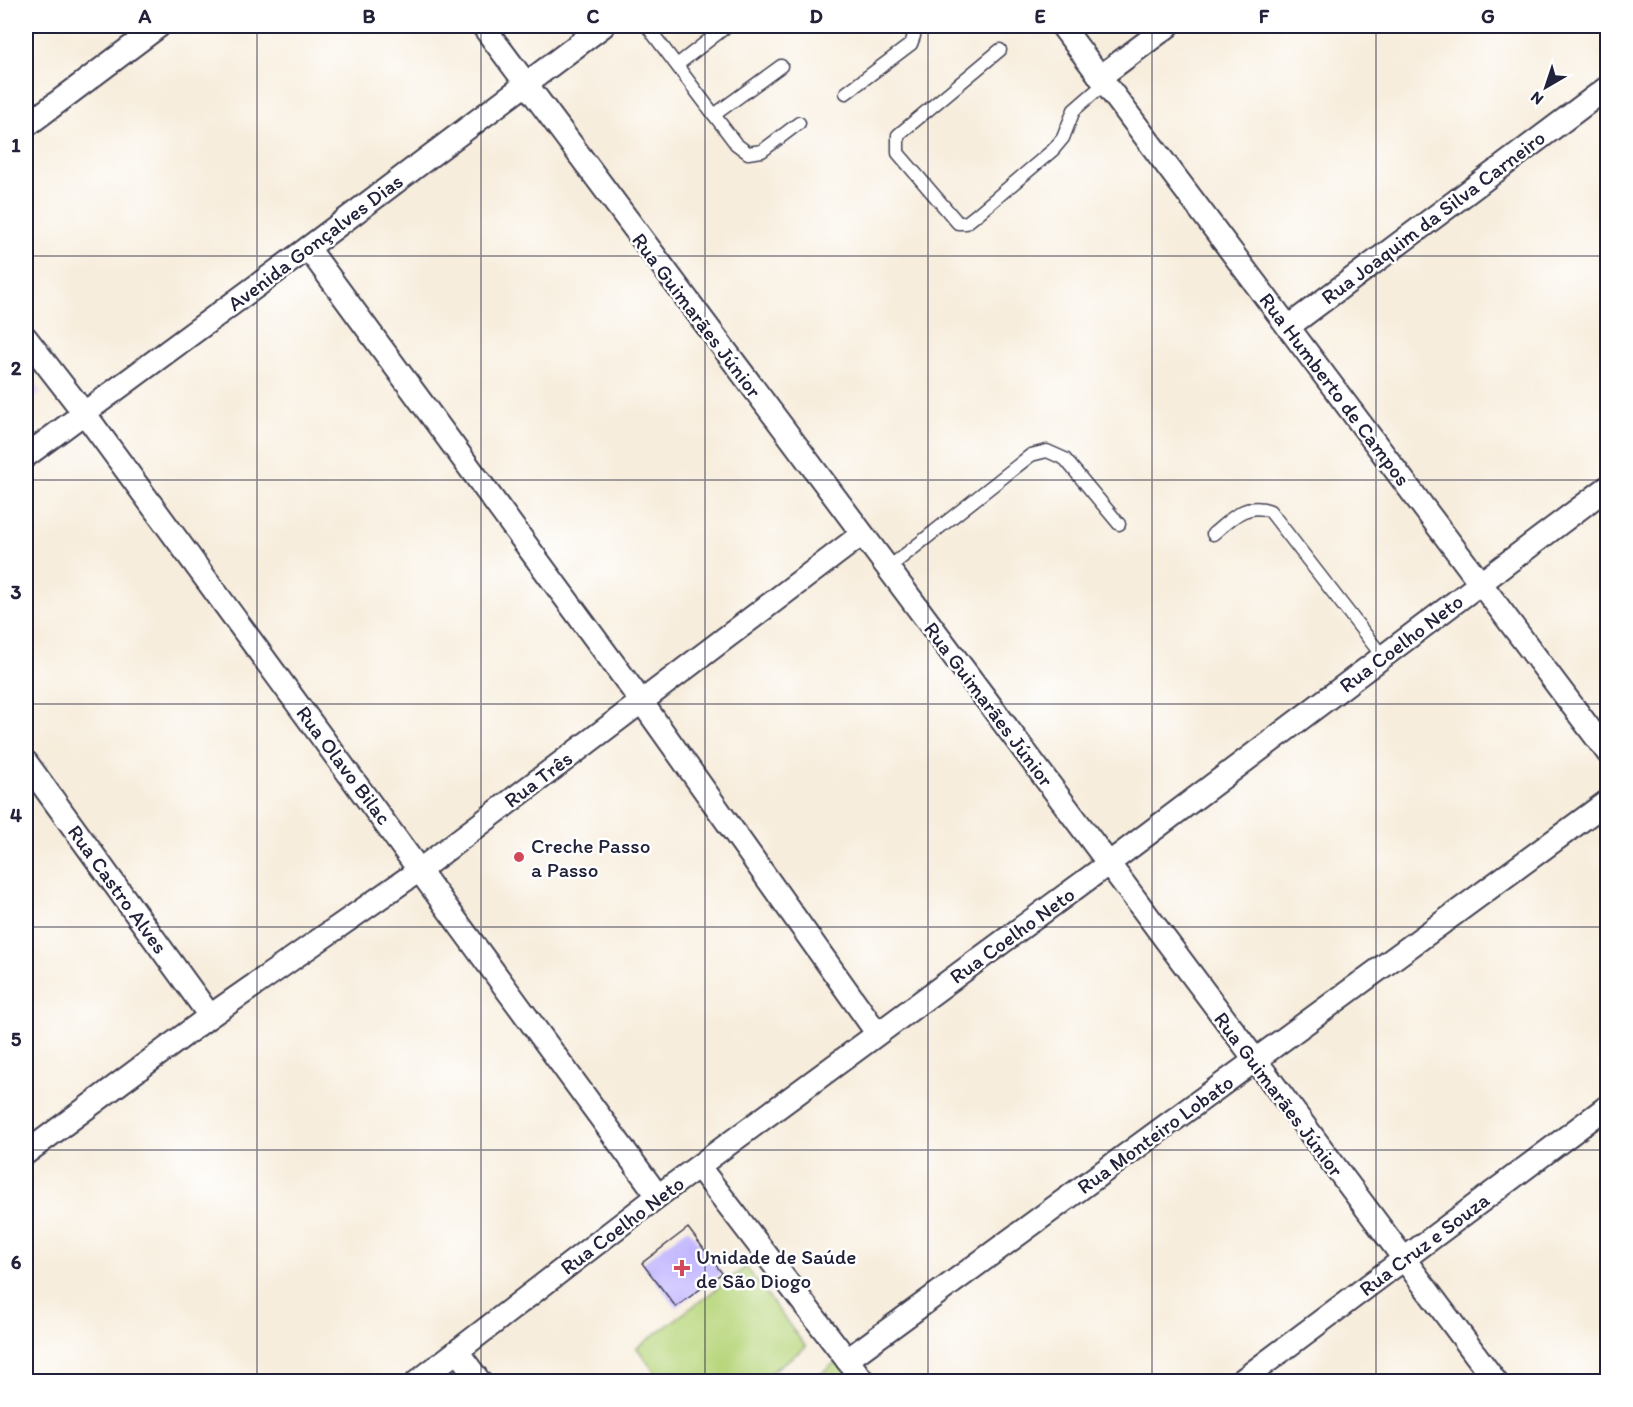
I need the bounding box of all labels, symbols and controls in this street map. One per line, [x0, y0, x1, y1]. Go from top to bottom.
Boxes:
text: A [138, 4, 152, 28]
text: B [363, 4, 376, 28]
text: C [587, 4, 600, 28]
text: D [809, 4, 823, 28]
text: E [1034, 4, 1046, 28]
text: F [1259, 4, 1270, 28]
text: G [1481, 4, 1495, 28]
north arrow [1516, 57, 1576, 117]
text: N [1527, 87, 1547, 109]
street label: Rua Joaquim da Silva Carneiro [1316, 125, 1550, 309]
text: 1 [11, 133, 21, 157]
street label: Avenida Gonçalves Dias [223, 168, 407, 316]
street label: Rua Guimarães Júnior [627, 228, 767, 402]
street label: Rua Humberto de Campos [1254, 288, 1416, 490]
text: 2 [11, 356, 22, 380]
text: 3 [11, 580, 22, 604]
street label: Rua Coelho Neto [1334, 588, 1468, 698]
street label: Rua Guimarães Júnior [919, 617, 1059, 791]
street label: Rua Olavo Bilac [291, 701, 397, 829]
street label: Rua Três [499, 745, 577, 813]
text: 4 [10, 803, 22, 827]
street label: Rua Castro Alves [63, 820, 173, 958]
place label: Creche Passo a Passo [531, 833, 650, 882]
marker: Creche Passo a Passo [512, 850, 526, 864]
street label: Rua Coelho Neto [945, 881, 1079, 989]
street label: Rua Guimarães Júnior [1209, 1007, 1349, 1181]
text: 5 [11, 1027, 22, 1051]
street label: Rua Monteiro Lobato [1072, 1069, 1238, 1199]
street label: Rua Coelho Neto [555, 1170, 689, 1280]
street label: Rua Cruz e Souza [1354, 1187, 1494, 1301]
place label: Unidade de Saúde de São Diogo [696, 1244, 856, 1293]
text: 6 [11, 1250, 22, 1274]
marker: Unidade de Saúde de São Diogo [673, 1259, 691, 1277]

